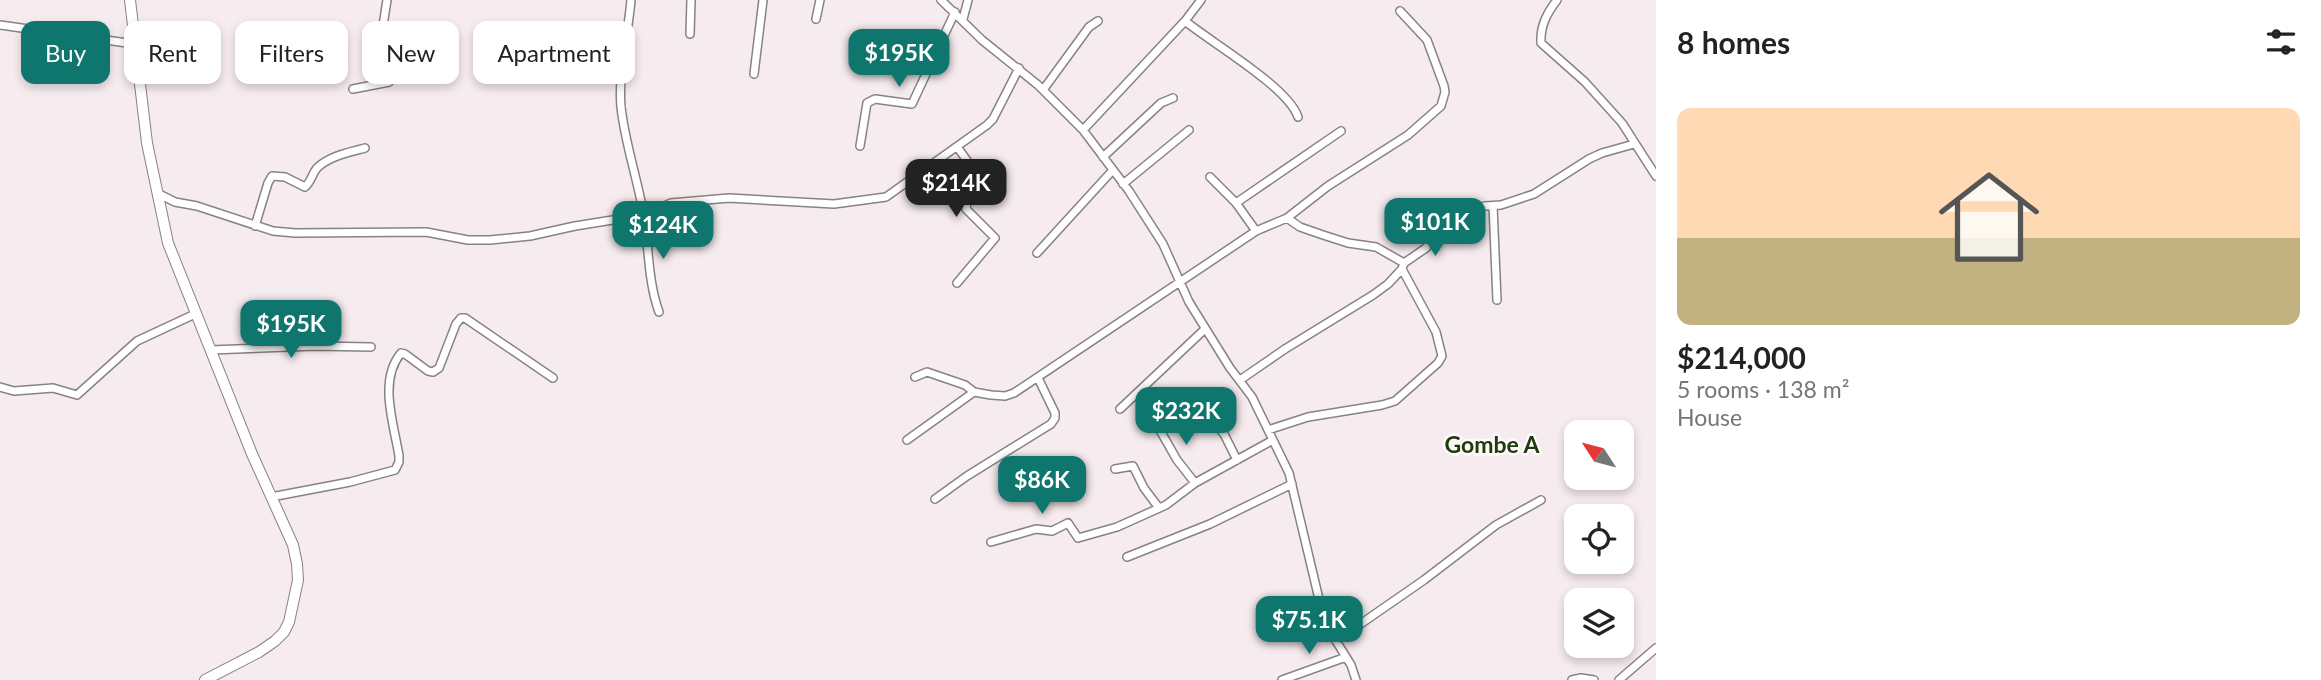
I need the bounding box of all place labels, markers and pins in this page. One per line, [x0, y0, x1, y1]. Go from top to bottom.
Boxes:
pin: $195K [850, 29, 948, 89]
pin: $214K [907, 160, 1005, 219]
pin: $101K [1386, 198, 1484, 258]
pin: $124K [614, 202, 712, 261]
pin: $195K [242, 300, 340, 360]
pin: $232K [1137, 388, 1235, 447]
pin: $86K [1001, 456, 1083, 516]
pin: $75.1K [1252, 596, 1366, 656]

